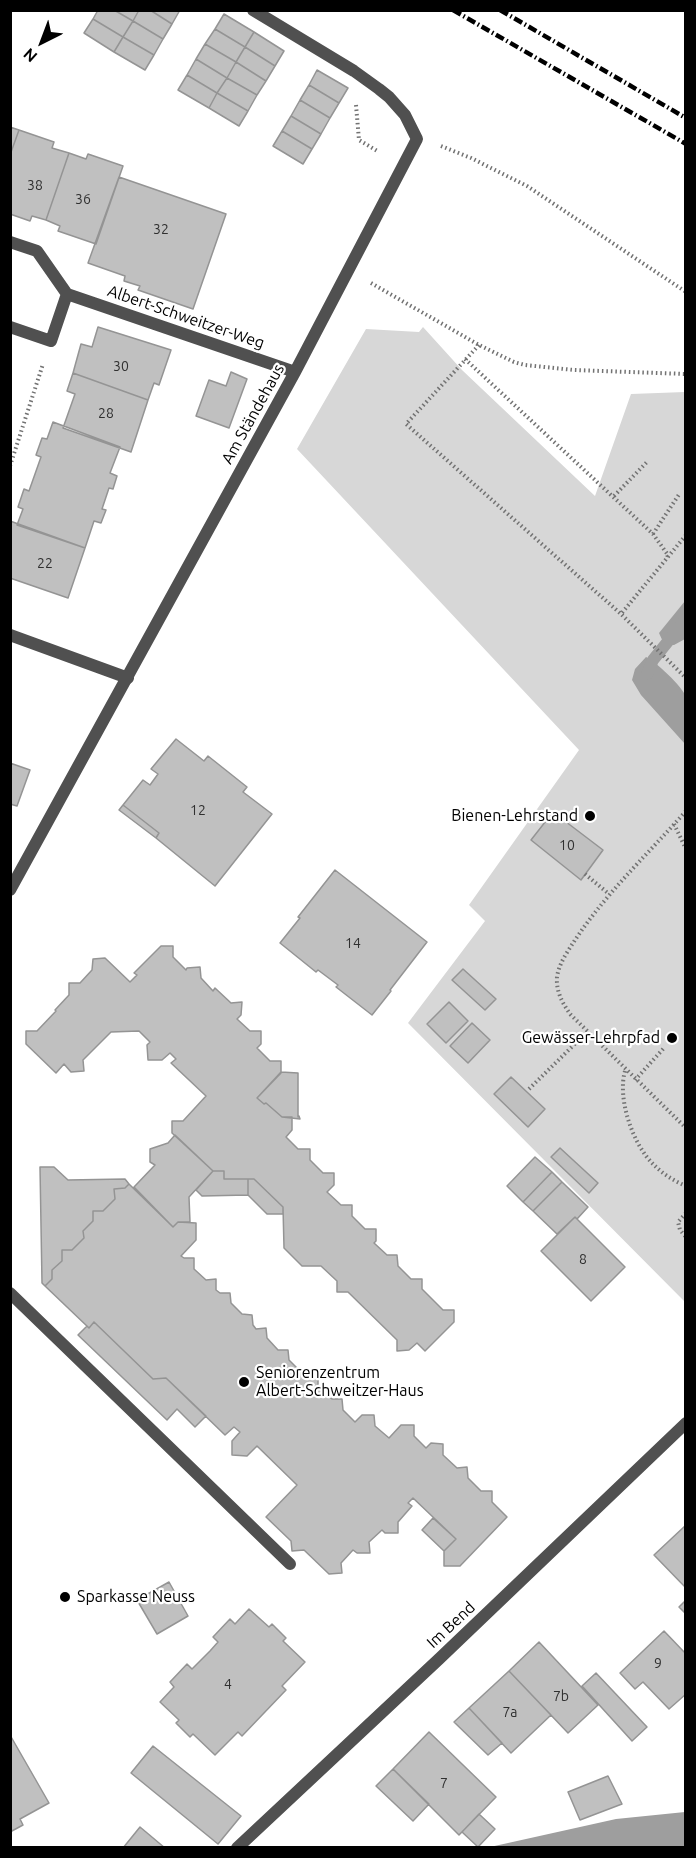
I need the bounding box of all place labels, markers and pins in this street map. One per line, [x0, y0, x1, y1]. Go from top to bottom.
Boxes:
place label: Bienen-Lehrstand [451, 806, 578, 826]
marker: Bienen-Lehrstand [583, 809, 597, 823]
place label: Gewässer-Lehrpfad [522, 1028, 660, 1048]
marker: Gewässer-Lehrpfad [665, 1031, 679, 1045]
place label: Seniorenzentrum Albert-Schweitzer-Haus [256, 1363, 424, 1401]
marker: Seniorenzentrum Albert-Schweitzer-Haus [237, 1375, 251, 1389]
place label: Sparkasse Neuss [77, 1587, 195, 1607]
marker: Sparkasse Neuss [58, 1590, 72, 1604]

